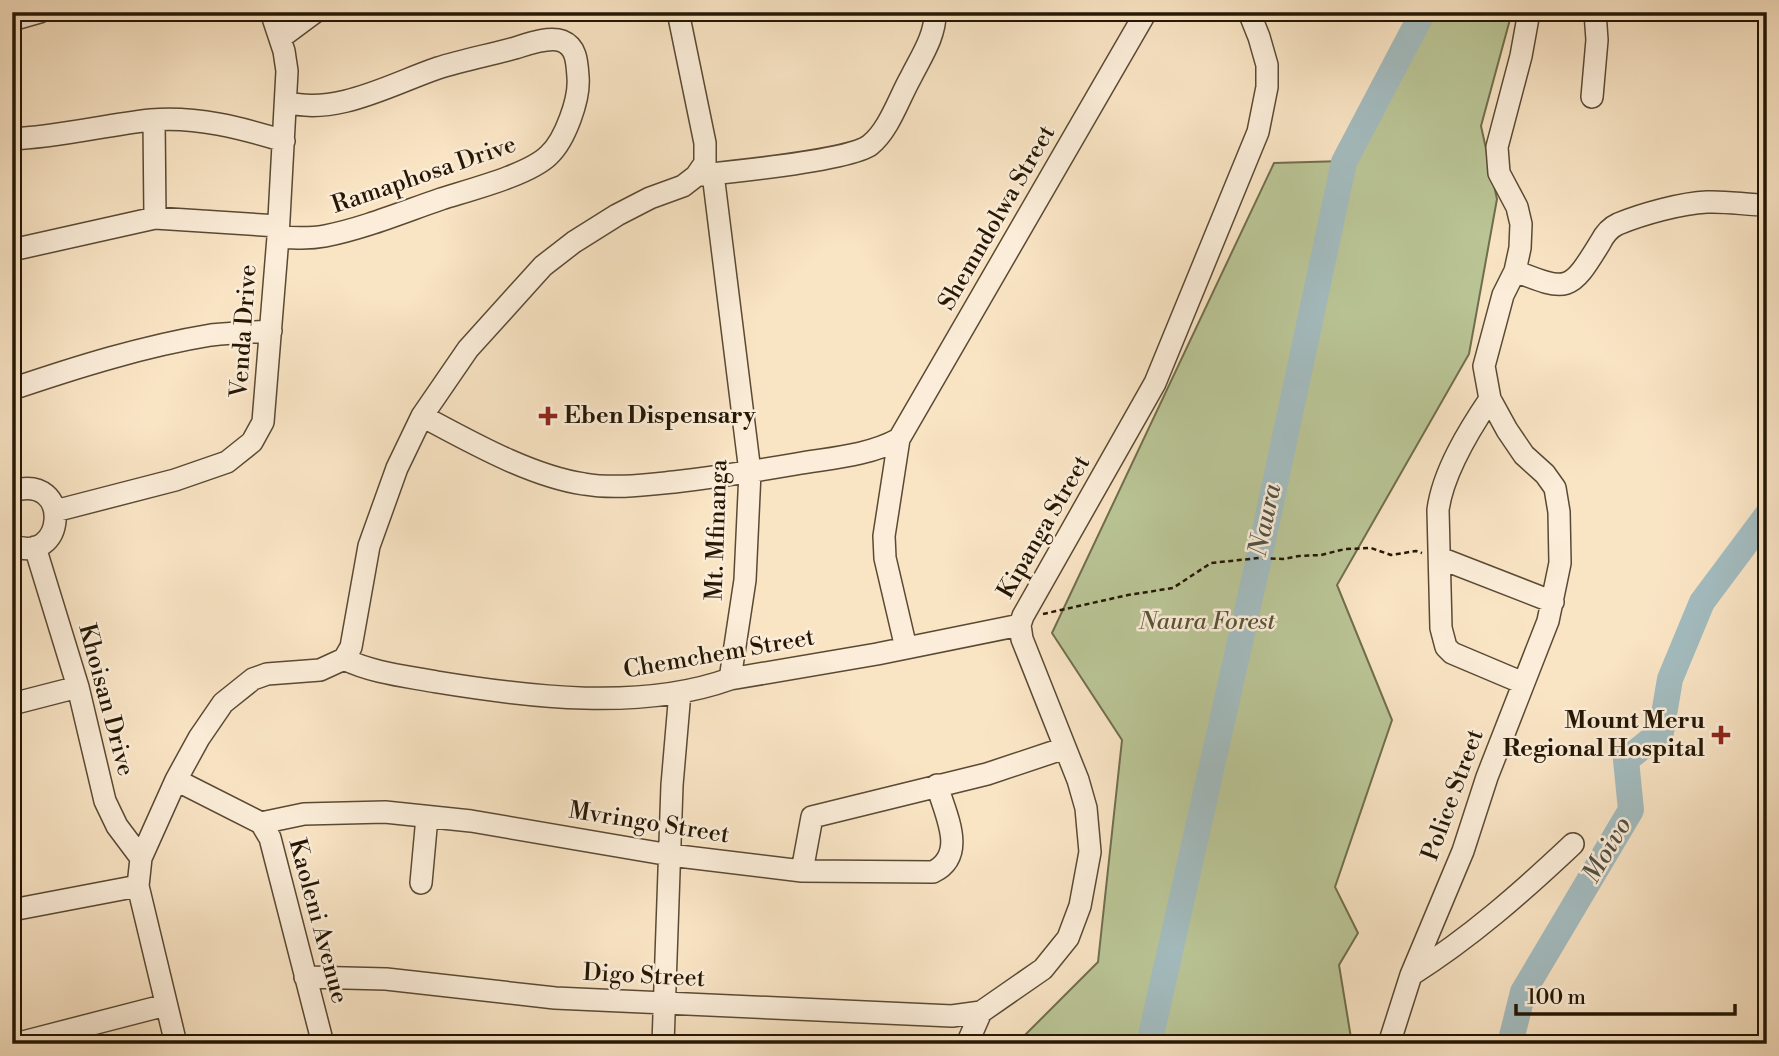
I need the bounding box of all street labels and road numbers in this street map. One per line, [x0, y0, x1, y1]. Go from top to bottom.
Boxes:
street label: Shemndolwa Street [932, 120, 1062, 316]
street label: Ramaphosa Drive [328, 129, 520, 221]
street label: Venda Drive [224, 263, 264, 400]
street label: Kipanga Street [991, 450, 1097, 604]
street label: Mt. Mfinanga [700, 458, 734, 601]
street label: Khoisan Drive [71, 621, 141, 779]
street label: Chemchem Street [621, 622, 817, 686]
street label: Police Street [1415, 725, 1491, 865]
street label: Mvringo Street [567, 795, 732, 851]
street label: Kaoleni Avenue [282, 835, 354, 1007]
street label: Digo Street [582, 958, 707, 994]

